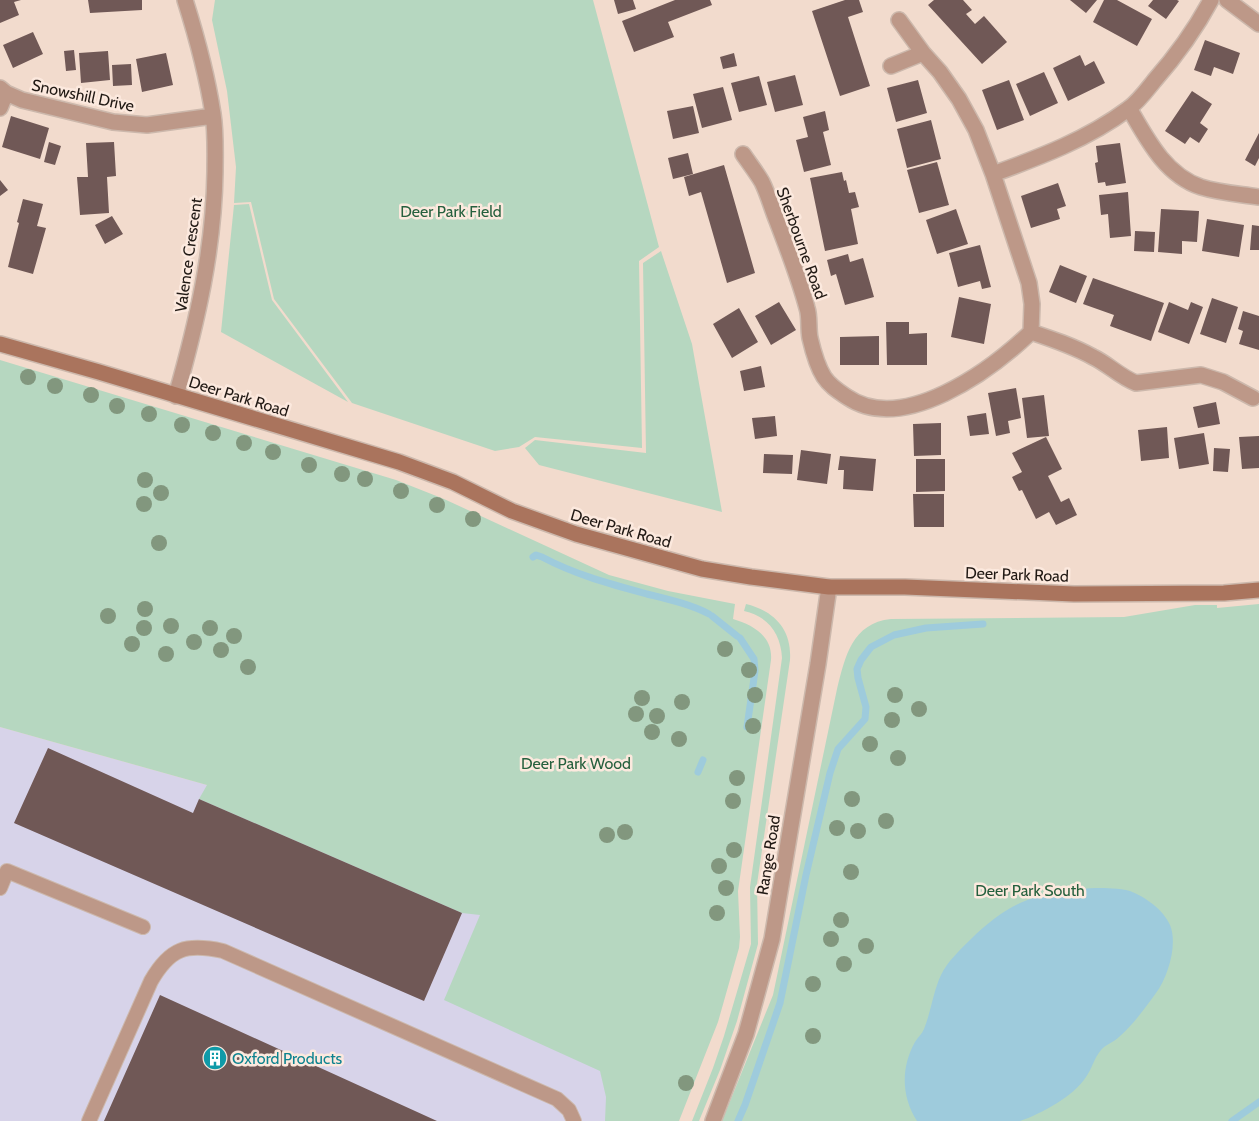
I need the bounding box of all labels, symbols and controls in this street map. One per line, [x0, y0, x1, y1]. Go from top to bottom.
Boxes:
street label: Snowshill Drive [30, 75, 136, 116]
street label: Sherbourne Road [772, 185, 831, 302]
street label: Valence Crescent [171, 196, 206, 314]
park label: Deer Park Field [400, 202, 502, 221]
street label: Deer Park Road [186, 372, 291, 421]
street label: Deer Park Road [568, 505, 673, 552]
street label: Deer Park Road [965, 563, 1069, 586]
park label: Deer Park Wood [521, 754, 631, 773]
street label: Range Road [753, 814, 784, 896]
park label: Deer Park South [975, 881, 1085, 900]
building icon: Oxford Products [202, 1045, 228, 1071]
place label: Oxford Products [232, 1049, 343, 1068]

